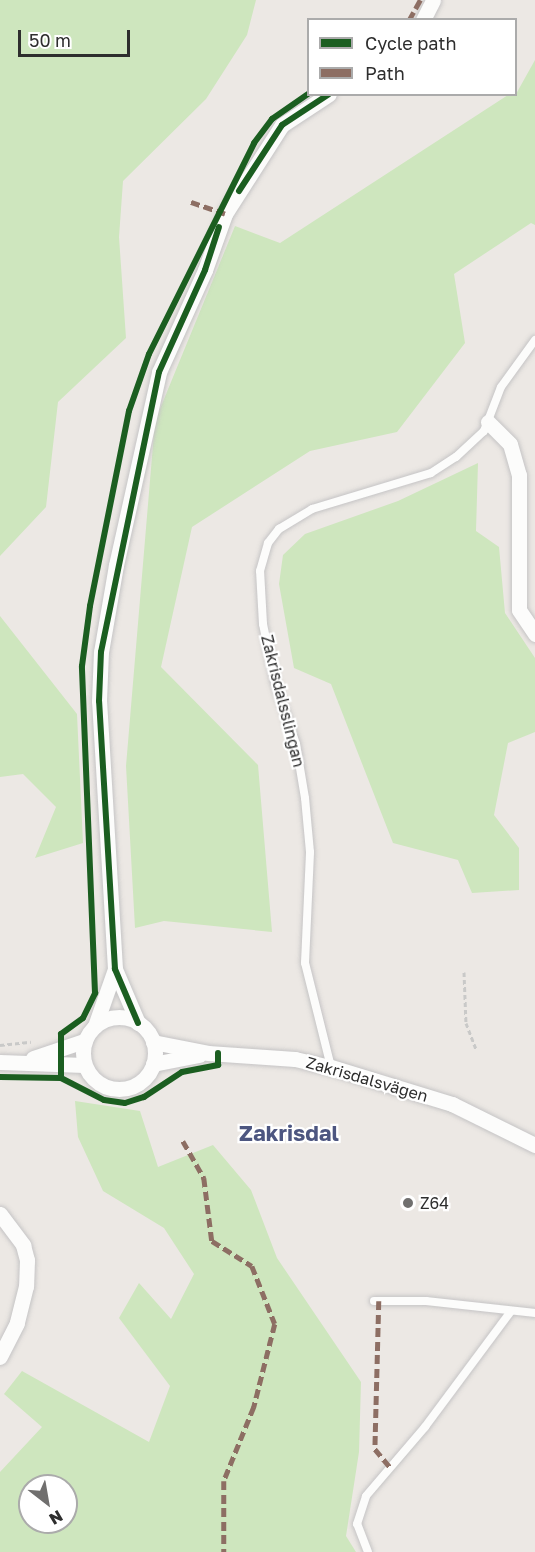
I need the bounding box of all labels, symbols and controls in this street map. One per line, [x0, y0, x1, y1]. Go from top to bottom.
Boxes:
scale bar [21, 18, 134, 56]
legend [307, 18, 517, 96]
text: 50 m [29, 29, 71, 51]
text: Cycle path [365, 32, 457, 54]
text: Path [365, 62, 405, 84]
street label: Zakrisdalsslingan [257, 633, 309, 769]
street label: Zakrisdalsvägen [304, 1052, 430, 1106]
district label: Zakrisdal [239, 1120, 339, 1146]
place label: Z64 [420, 1193, 449, 1213]
marker: Z64 [401, 1196, 415, 1210]
north arrow [18, 1474, 78, 1534]
text: N [46, 1506, 67, 1529]

